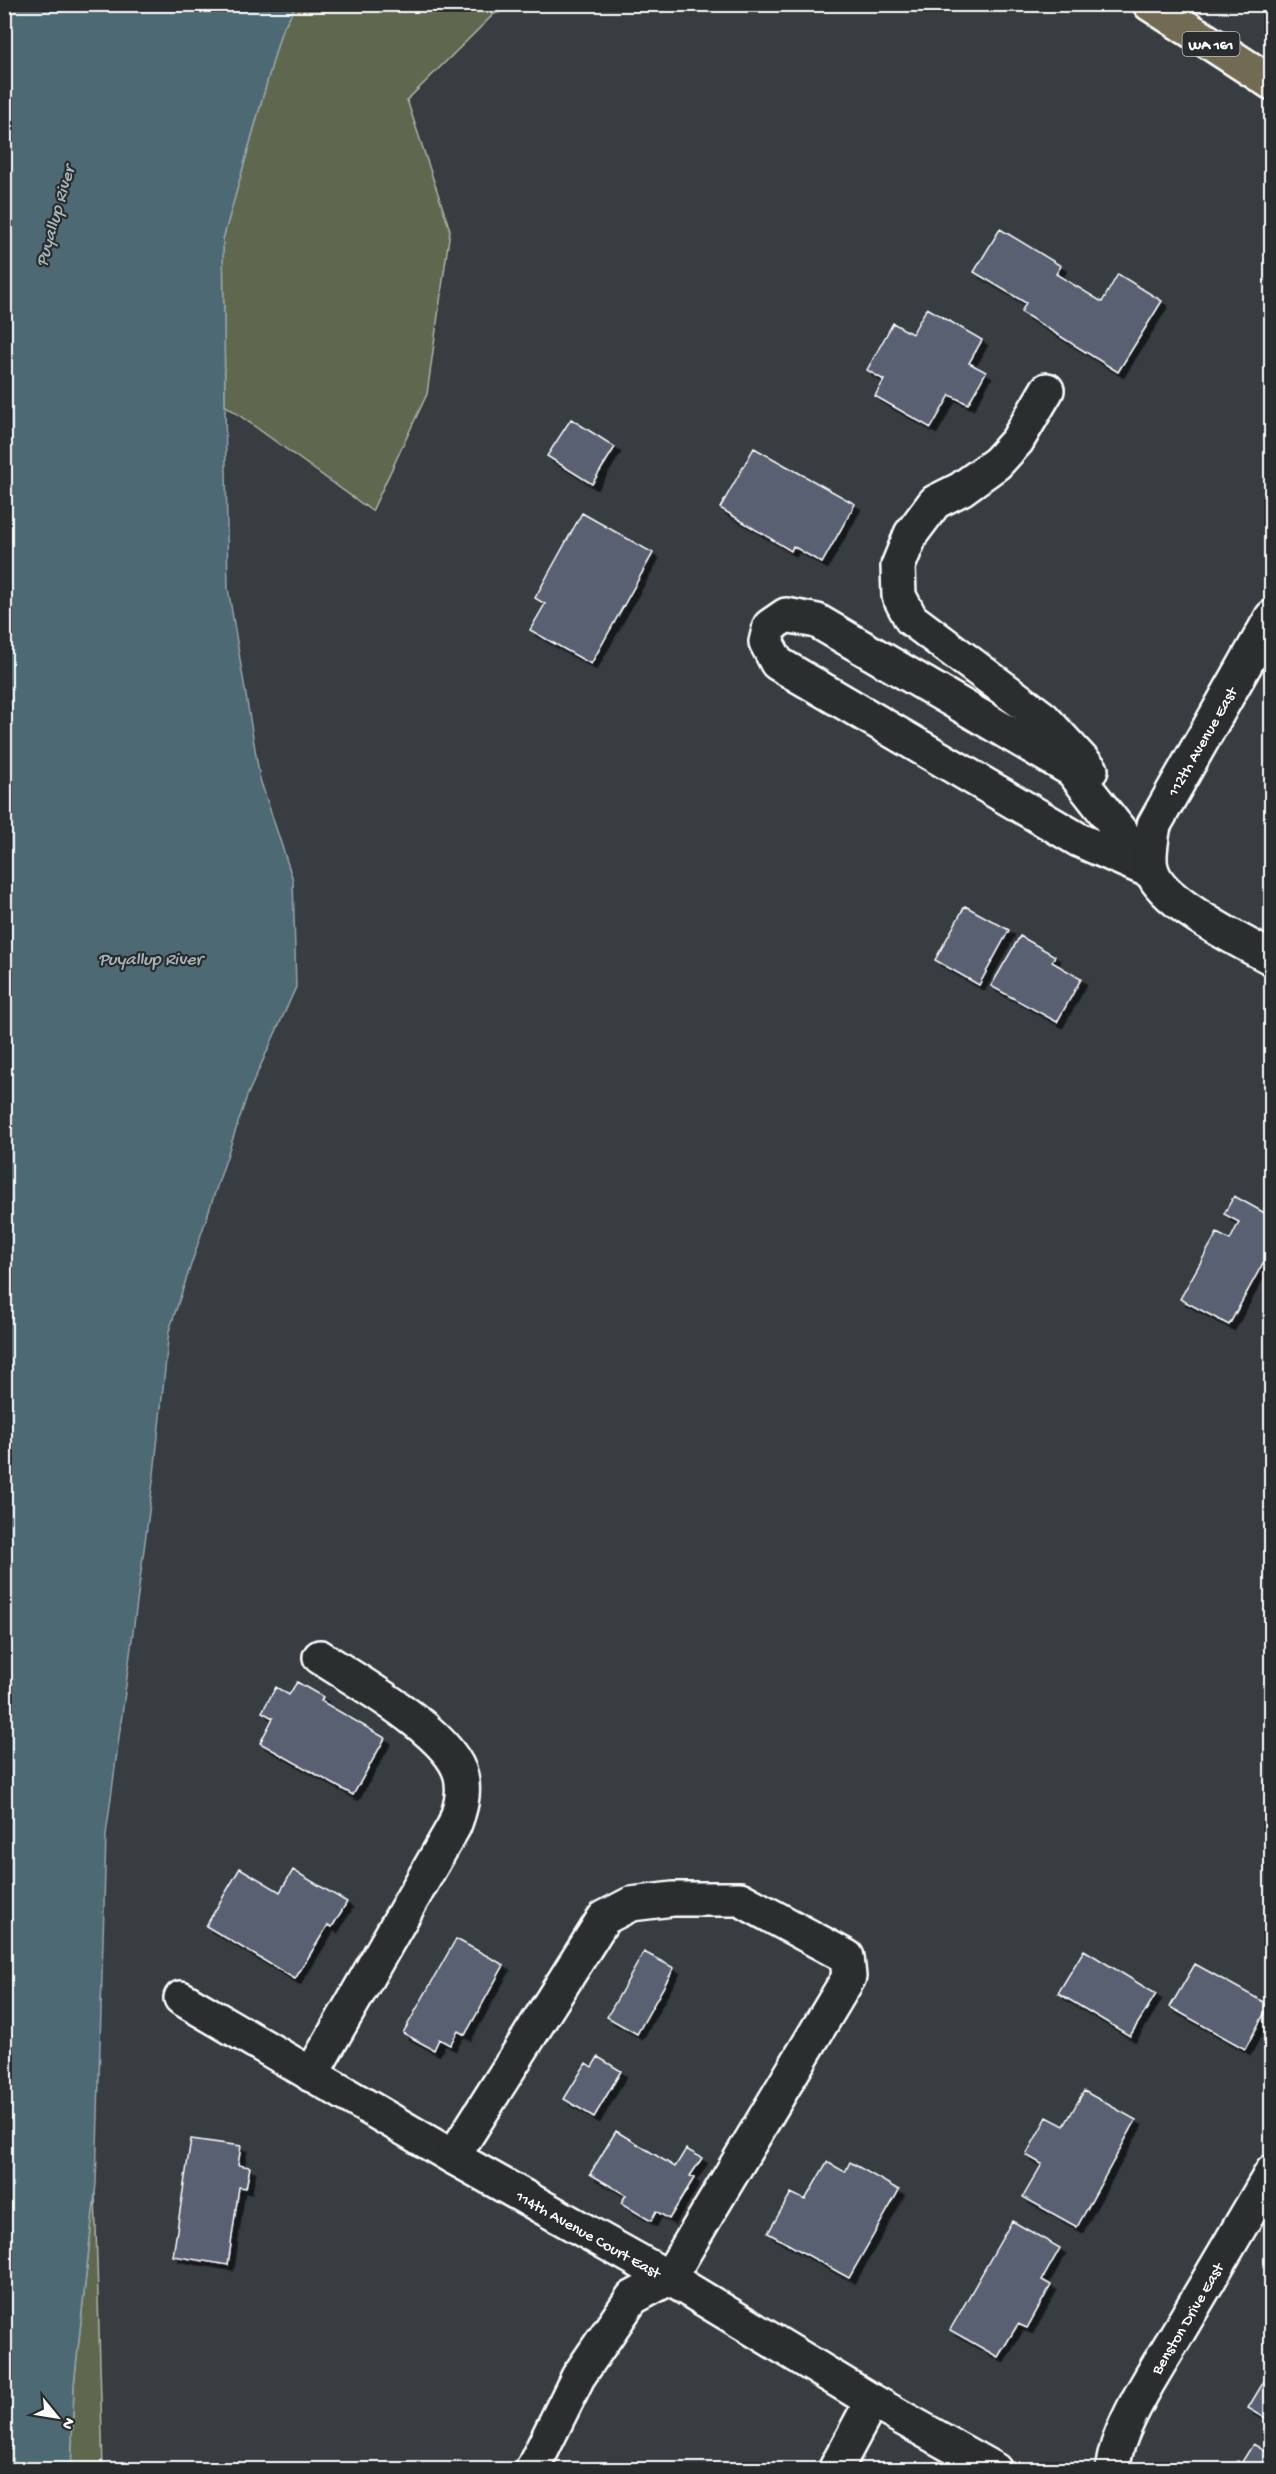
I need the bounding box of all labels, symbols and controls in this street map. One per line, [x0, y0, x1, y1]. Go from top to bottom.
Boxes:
road number: WA 161 [1182, 32, 1240, 56]
water label: Puyallup River [32, 160, 82, 269]
street label: 112th Avenue East [1165, 684, 1244, 802]
water label: Puyallup River [98, 950, 205, 971]
street label: 114th Avenue Court East [511, 2188, 664, 2285]
street label: Benston Drive East [1148, 2259, 1230, 2380]
north arrow [27, 2387, 87, 2447]
text: N [56, 2413, 78, 2432]

